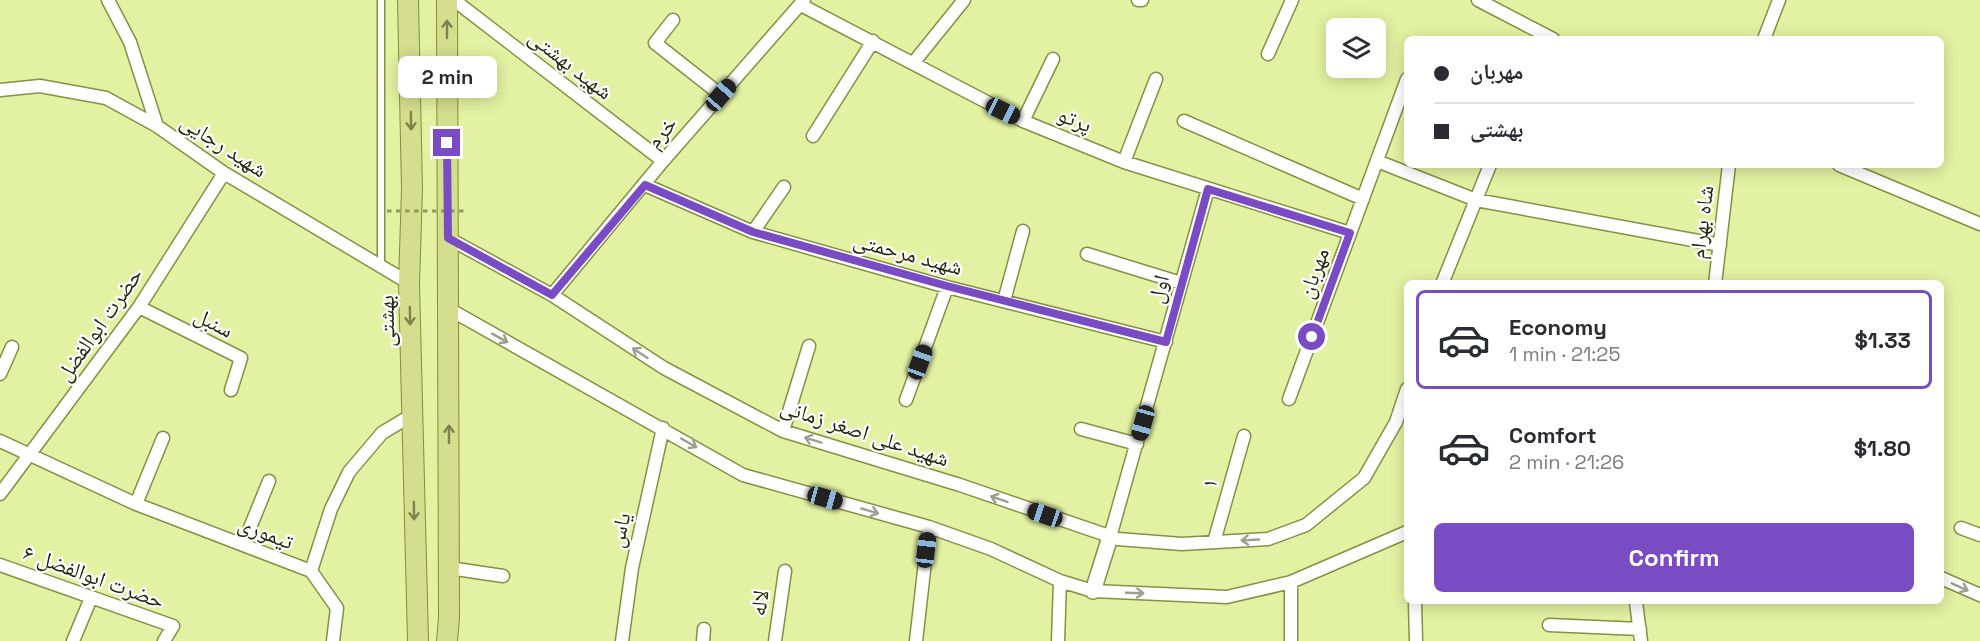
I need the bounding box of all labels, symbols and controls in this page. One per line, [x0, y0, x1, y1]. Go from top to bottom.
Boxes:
map controls [1326, 18, 1386, 78]
button: layers [1326, 18, 1386, 78]
one-way arrow [441, 19, 453, 39]
street label: شهید بهشتی [523, 23, 619, 105]
callout: 2 min [398, 56, 496, 98]
text: مهربان [1470, 57, 1524, 85]
text: 2 min [422, 64, 473, 90]
car [702, 76, 740, 114]
car [983, 95, 1023, 127]
street label: پرتو [1054, 100, 1096, 139]
street label: شهید رجایی [175, 107, 273, 183]
street label: خرم [639, 110, 683, 155]
one-way arrow [405, 111, 416, 131]
text: بهشتی [1470, 115, 1523, 143]
route end [433, 129, 460, 156]
street label: شاه بهرام [1683, 184, 1720, 261]
street label: شهید مرحمتی [850, 225, 966, 281]
street label: مهربان [1291, 244, 1335, 302]
street label: حضرت ابوالفضل [49, 262, 149, 386]
street label: اول [1141, 272, 1175, 306]
street label: بهشتی [372, 295, 400, 347]
street label: سنبل [190, 300, 238, 344]
one-way arrow [404, 306, 416, 326]
icon: car [1437, 313, 1491, 367]
text: Economy [1509, 313, 1607, 341]
route start [1298, 323, 1325, 350]
text: $1.33 [1854, 326, 1911, 354]
one-way arrow [491, 333, 509, 344]
text: 1 min · 21:25 [1509, 341, 1620, 367]
car [905, 342, 935, 382]
one-way arrow [632, 346, 649, 358]
street label: شهید علی اصغر زمانی [777, 392, 953, 472]
car [1129, 403, 1157, 443]
icon: car [1437, 421, 1491, 475]
text: Comfort [1509, 421, 1597, 449]
one-way arrow [443, 424, 455, 444]
one-way arrow [804, 434, 823, 445]
text: $1.80 [1854, 434, 1911, 462]
one-way arrow [680, 437, 697, 449]
text: 2 min · 21:26 [1509, 449, 1624, 475]
street label: ۱ [1194, 474, 1224, 492]
car [805, 484, 845, 512]
one-way arrow [990, 492, 1009, 503]
one-way arrow [408, 501, 419, 521]
car [1025, 501, 1065, 529]
one-way arrow [860, 506, 879, 517]
street label: تیموری [234, 509, 298, 555]
street label: یاس [601, 509, 637, 550]
button: Confirm [1434, 523, 1914, 592]
car [915, 531, 937, 569]
one-way arrow [1241, 535, 1261, 546]
street label: حضرت ابوالفضل ۶ [20, 537, 168, 615]
one-way arrow [1951, 581, 1969, 593]
one-way arrow [1124, 587, 1144, 599]
street label: لاله [743, 588, 775, 618]

